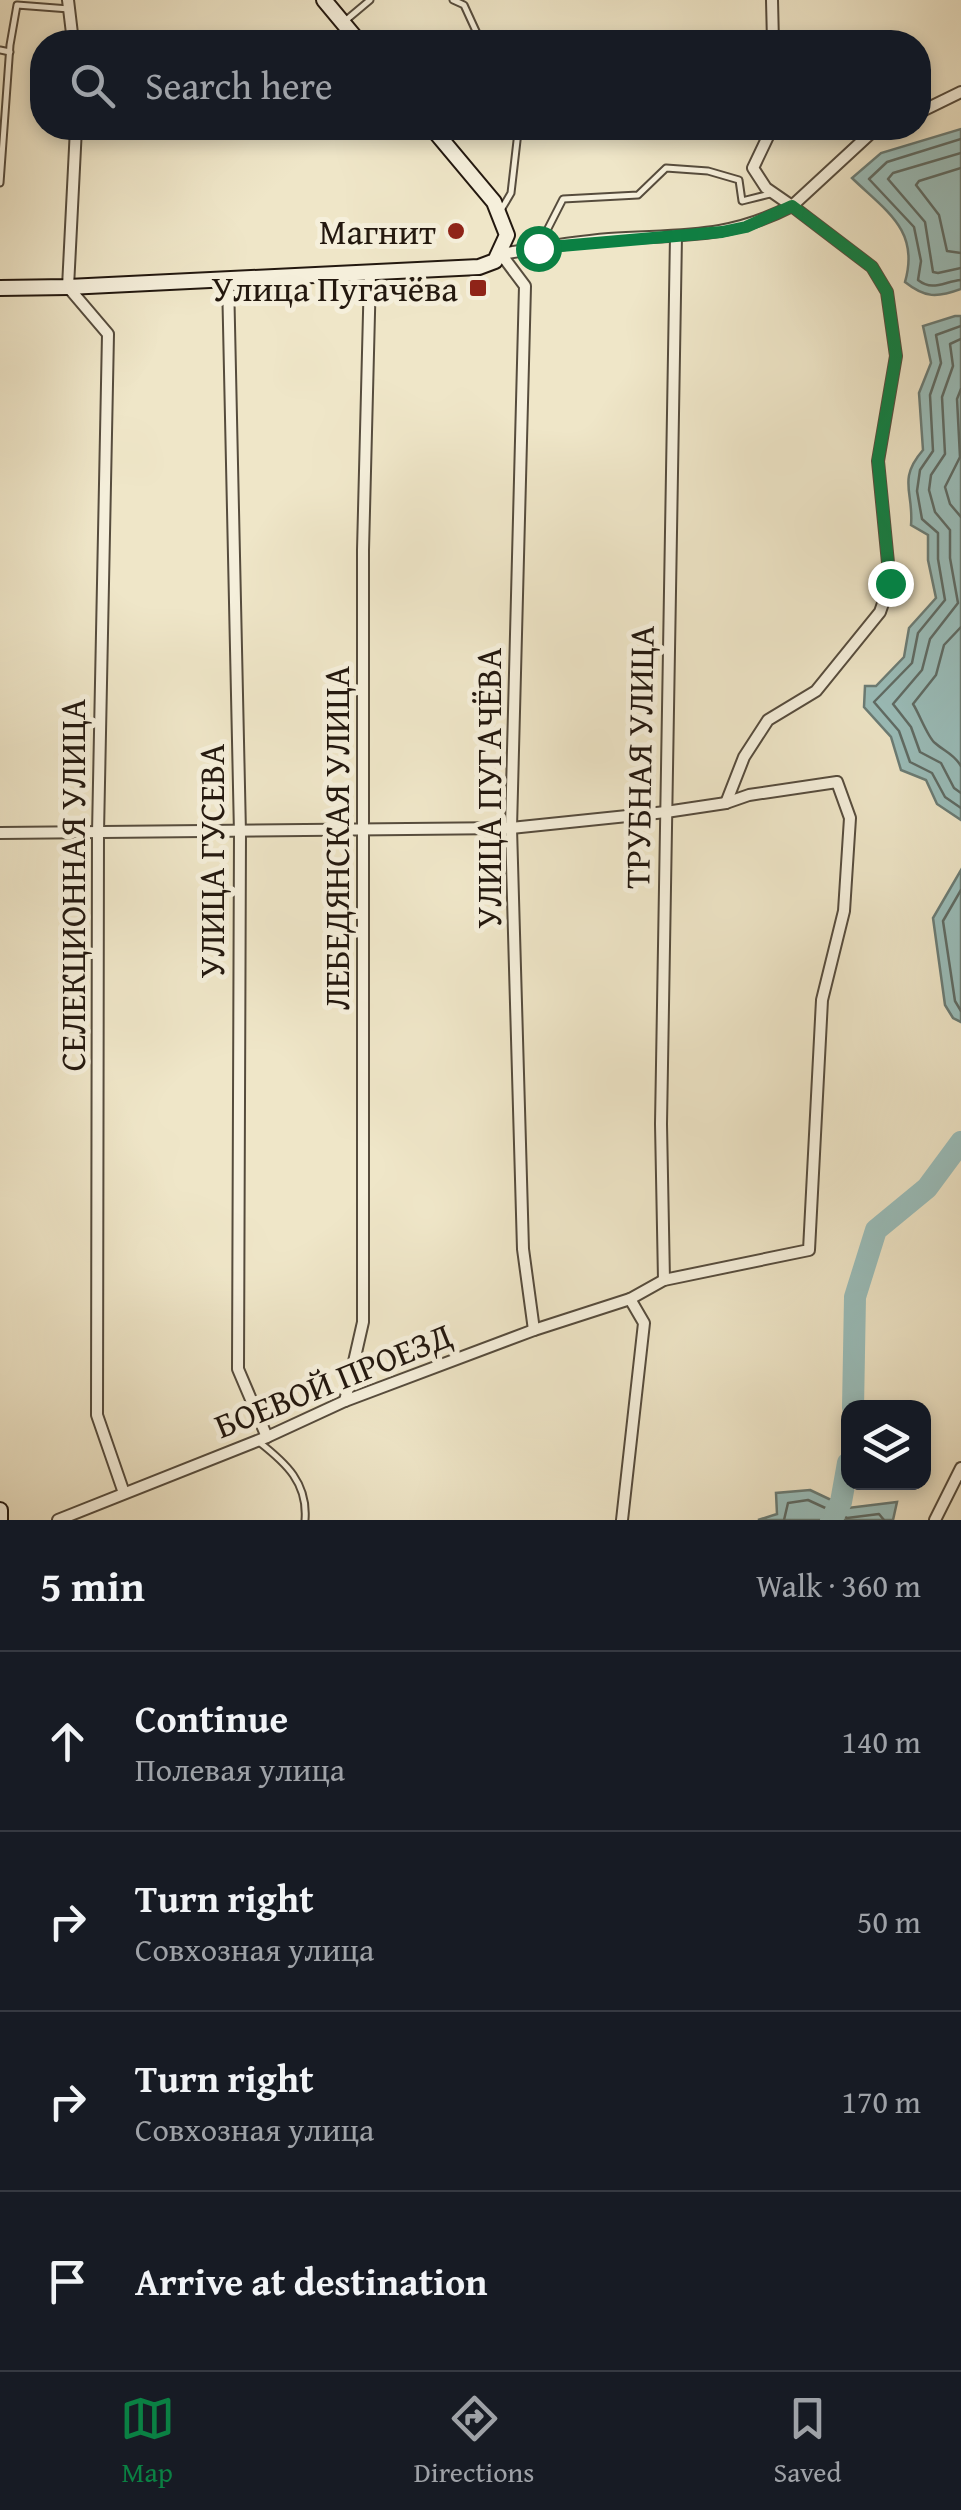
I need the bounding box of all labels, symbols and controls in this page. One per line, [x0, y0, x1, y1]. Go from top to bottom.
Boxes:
search box [30, 30, 931, 140]
text: Search here [145, 57, 333, 113]
icon: search [65, 58, 120, 113]
place label: Магнит [319, 206, 436, 257]
marker: Магнит [445, 220, 467, 242]
route start [516, 226, 562, 272]
place label: Улица Пугачёва [212, 263, 458, 314]
marker: Улица Пугачёва [467, 277, 489, 299]
route end [868, 561, 914, 607]
street label: ТРУБНАЯ УЛИЦА [611, 625, 667, 889]
street label: УЛИЦА ПУГАЧЁВА [463, 648, 514, 928]
street label: ЛЕБЕДЯНСКАЯ УЛИЦА [311, 666, 362, 1010]
street label: СЕЛЕКЦИОННАЯ УЛИЦА [47, 699, 98, 1071]
street label: УЛИЦА ГУСЕВА [186, 744, 237, 978]
street label: БОЕВОЙ ПРОЕЗД [207, 1309, 459, 1451]
map controls [841, 1400, 931, 1490]
button: layers [841, 1400, 931, 1490]
text: 5 min [40, 1555, 145, 1616]
text: Walk · 360 m [756, 1562, 921, 1609]
text: Continue [135, 1690, 288, 1746]
icon: ahead [40, 1714, 95, 1769]
text: 140 m [842, 1718, 921, 1765]
text: Полевая улица [135, 1746, 345, 1793]
text: Turn right [135, 1870, 314, 1926]
icon: right [40, 1894, 95, 1949]
text: 50 m [857, 1898, 921, 1945]
text: Совхозная улица [135, 1926, 374, 1973]
text: Turn right [135, 2050, 314, 2106]
icon: right [40, 2074, 95, 2129]
text: 170 m [842, 2078, 921, 2125]
text: Совхозная улица [135, 2106, 374, 2153]
text: Arrive at destination [135, 2253, 488, 2309]
icon: arrive [40, 2254, 95, 2309]
tab: Map [120, 2391, 175, 2492]
tab: Directions [414, 2391, 534, 2492]
tab: Saved [774, 2391, 841, 2492]

